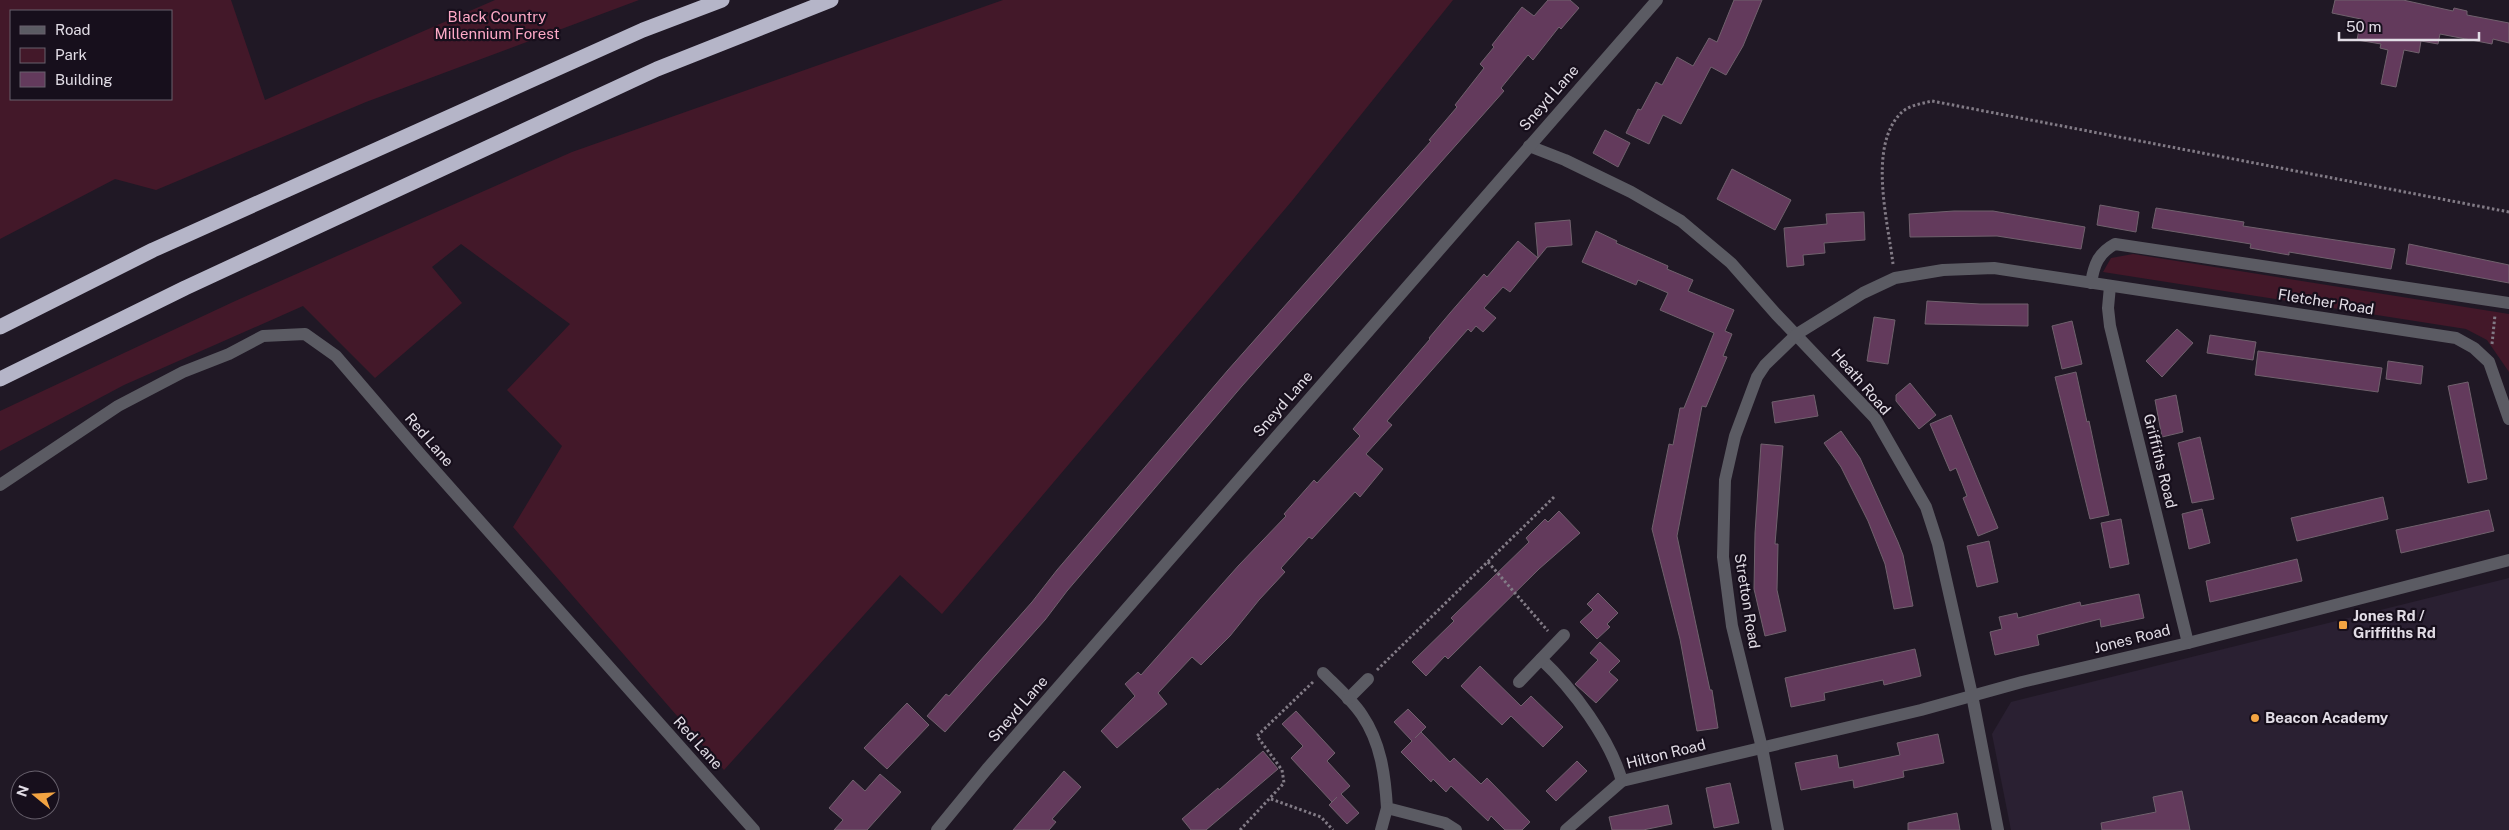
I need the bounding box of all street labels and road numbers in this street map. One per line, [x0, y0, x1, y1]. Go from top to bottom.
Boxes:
street label: Sneyd Lane [1515, 61, 1582, 134]
street label: Fletcher Road [2277, 286, 2375, 317]
street label: Heath Road [1828, 345, 1895, 418]
street label: Sneyd Lane [1249, 367, 1316, 440]
street label: Red Lane [402, 410, 457, 470]
street label: Griffiths Road [2141, 412, 2180, 510]
street label: Stretton Road [1732, 552, 1763, 650]
street label: Jones Road [2092, 621, 2172, 656]
street label: Sneyd Lane [984, 672, 1051, 745]
street label: Red Lane [670, 713, 726, 772]
street label: Hilton Road [1624, 735, 1707, 772]

